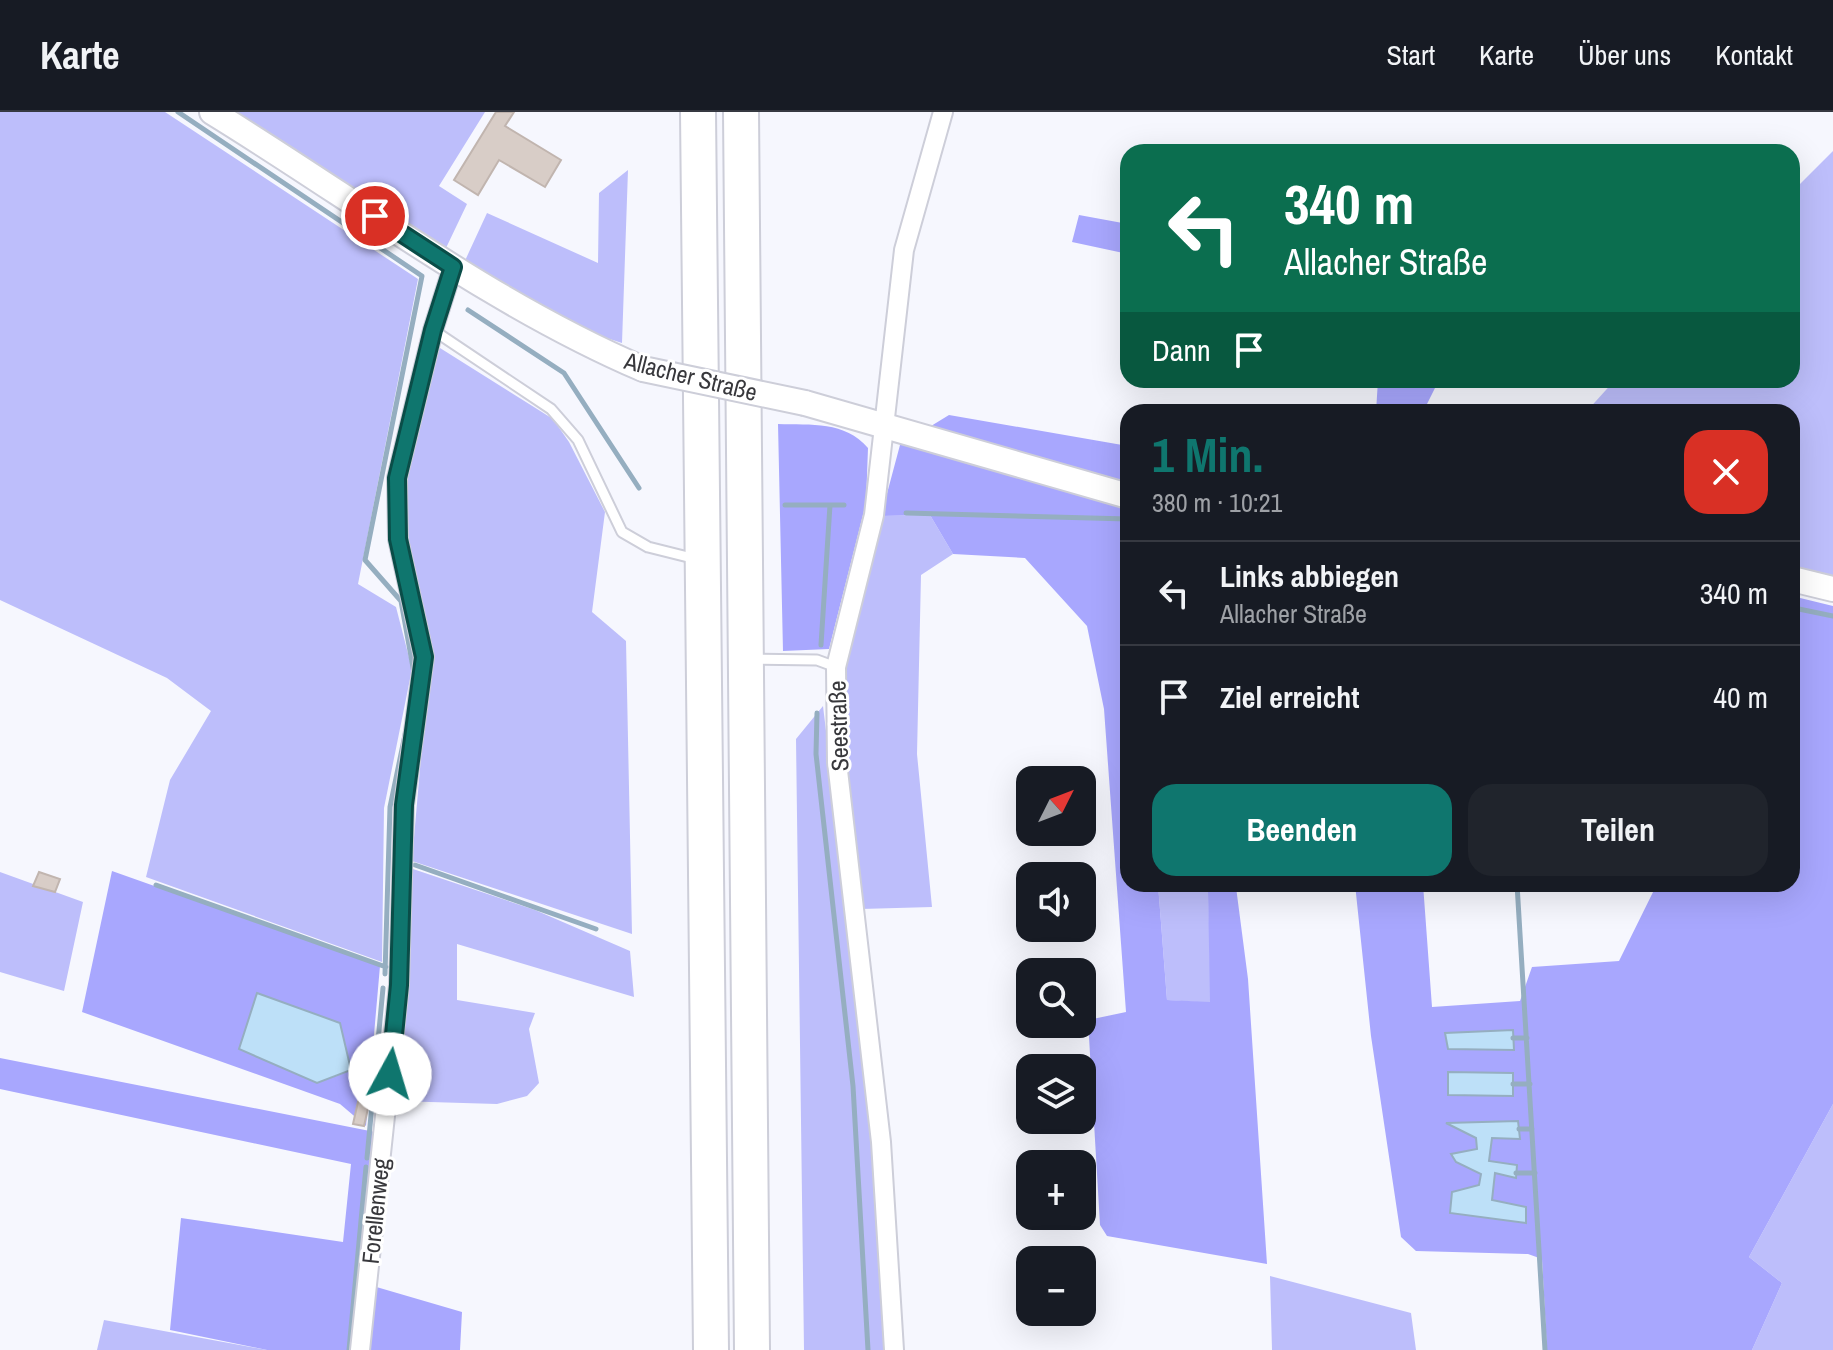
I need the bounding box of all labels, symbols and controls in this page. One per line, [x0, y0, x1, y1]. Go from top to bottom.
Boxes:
text: Karte [40, 30, 120, 81]
text: Start [1387, 36, 1435, 74]
text: Karte [1479, 36, 1534, 74]
text: Über uns [1578, 36, 1671, 74]
text: Kontakt [1715, 36, 1793, 74]
text: 340 m [1284, 166, 1414, 241]
icon: left [1152, 176, 1256, 280]
pin [341, 182, 409, 250]
icon: arrive [353, 194, 397, 238]
text: Allacher Straße [1284, 238, 1487, 286]
icon: arrive [1227, 328, 1271, 372]
text: Dann [1152, 330, 1211, 370]
street label: Allacher Straße [620, 344, 761, 408]
text: 1 Min. [1152, 422, 1264, 487]
button: close [1684, 430, 1768, 514]
text: 380 m · 10:21 [1152, 485, 1282, 520]
text: Links abbiegen [1220, 556, 1399, 596]
icon: left [1152, 571, 1196, 615]
text: 340 m [1700, 573, 1768, 613]
text: Allacher Straße [1220, 596, 1367, 631]
icon: arrive [1152, 675, 1196, 719]
text: Ziel erreicht [1220, 677, 1359, 717]
text: 40 m [1713, 677, 1768, 717]
street label: Seestraße [820, 680, 856, 772]
north arrow [1016, 766, 1096, 846]
map controls [1016, 766, 1096, 1326]
button: Beenden [1152, 784, 1452, 876]
button: Teilen [1468, 784, 1768, 876]
button: sound [1016, 862, 1096, 942]
button: search [1016, 958, 1096, 1038]
position arrow [348, 1032, 432, 1116]
button: layers [1016, 1054, 1096, 1134]
button: + [1016, 1150, 1096, 1230]
street label: Forellenweg [354, 1156, 396, 1265]
button: − [1016, 1246, 1096, 1326]

